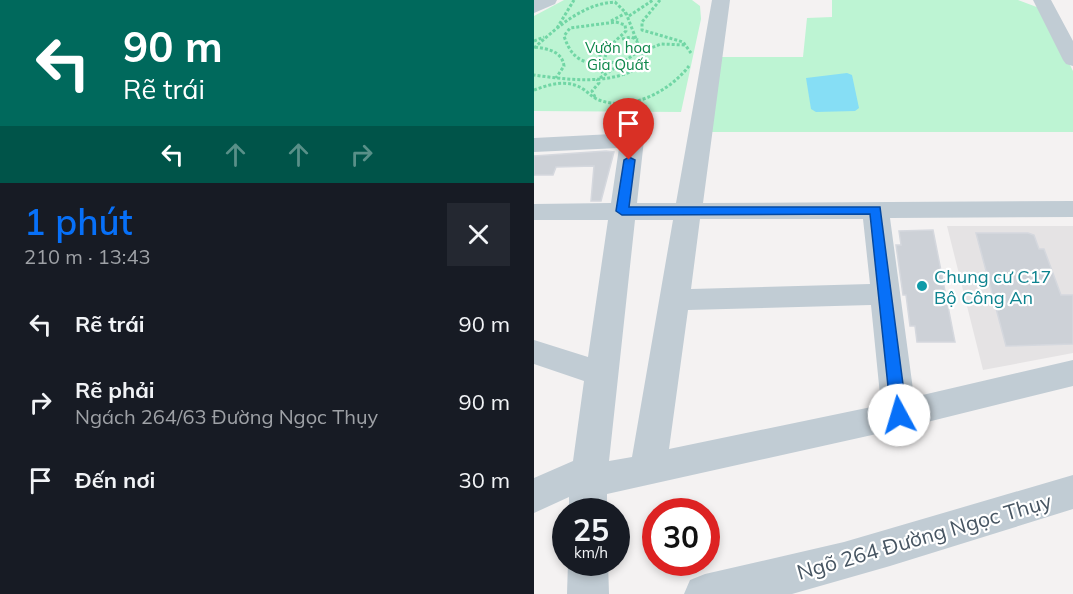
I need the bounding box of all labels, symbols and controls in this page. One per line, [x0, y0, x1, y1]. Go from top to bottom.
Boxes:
text: 90 m [123, 20, 223, 73]
icon: left [24, 24, 102, 102]
park label: Vườn hoa Gia Quất [585, 38, 651, 74]
text: Rẽ trái [123, 72, 205, 106]
pin [603, 98, 654, 160]
icon: arrive [612, 107, 645, 140]
icon: left [156, 138, 189, 171]
icon: ahead [219, 138, 252, 171]
icon: ahead [282, 138, 315, 171]
icon: right [345, 138, 378, 171]
text: 1 phút [24, 199, 133, 244]
button: close [447, 203, 510, 266]
text: 210 m · 13:43 [24, 244, 150, 269]
place label: Chung cư C17 Bộ Công An [934, 265, 1051, 309]
marker: Chung cư C17 Bộ Công An [915, 279, 929, 293]
icon: left [24, 308, 57, 341]
text: Rẽ trái [75, 310, 145, 338]
text: 90 m [459, 310, 510, 338]
text: Rẽ phải [75, 376, 155, 404]
position arrow [867, 383, 931, 447]
icon: right [24, 386, 57, 419]
text: 90 m [459, 388, 510, 416]
text: Ngách 264/63 Đường Ngọc Thụy [75, 404, 378, 429]
icon: arrive [24, 464, 57, 497]
text: Đến nơi [75, 466, 155, 494]
text: 30 m [459, 466, 510, 494]
street label: Ngõ 264 Đường Ngọc Thụy [794, 487, 1054, 585]
speed limit sign: 30 [642, 498, 720, 576]
text: 25 [573, 511, 609, 549]
text: km/h [574, 543, 608, 562]

